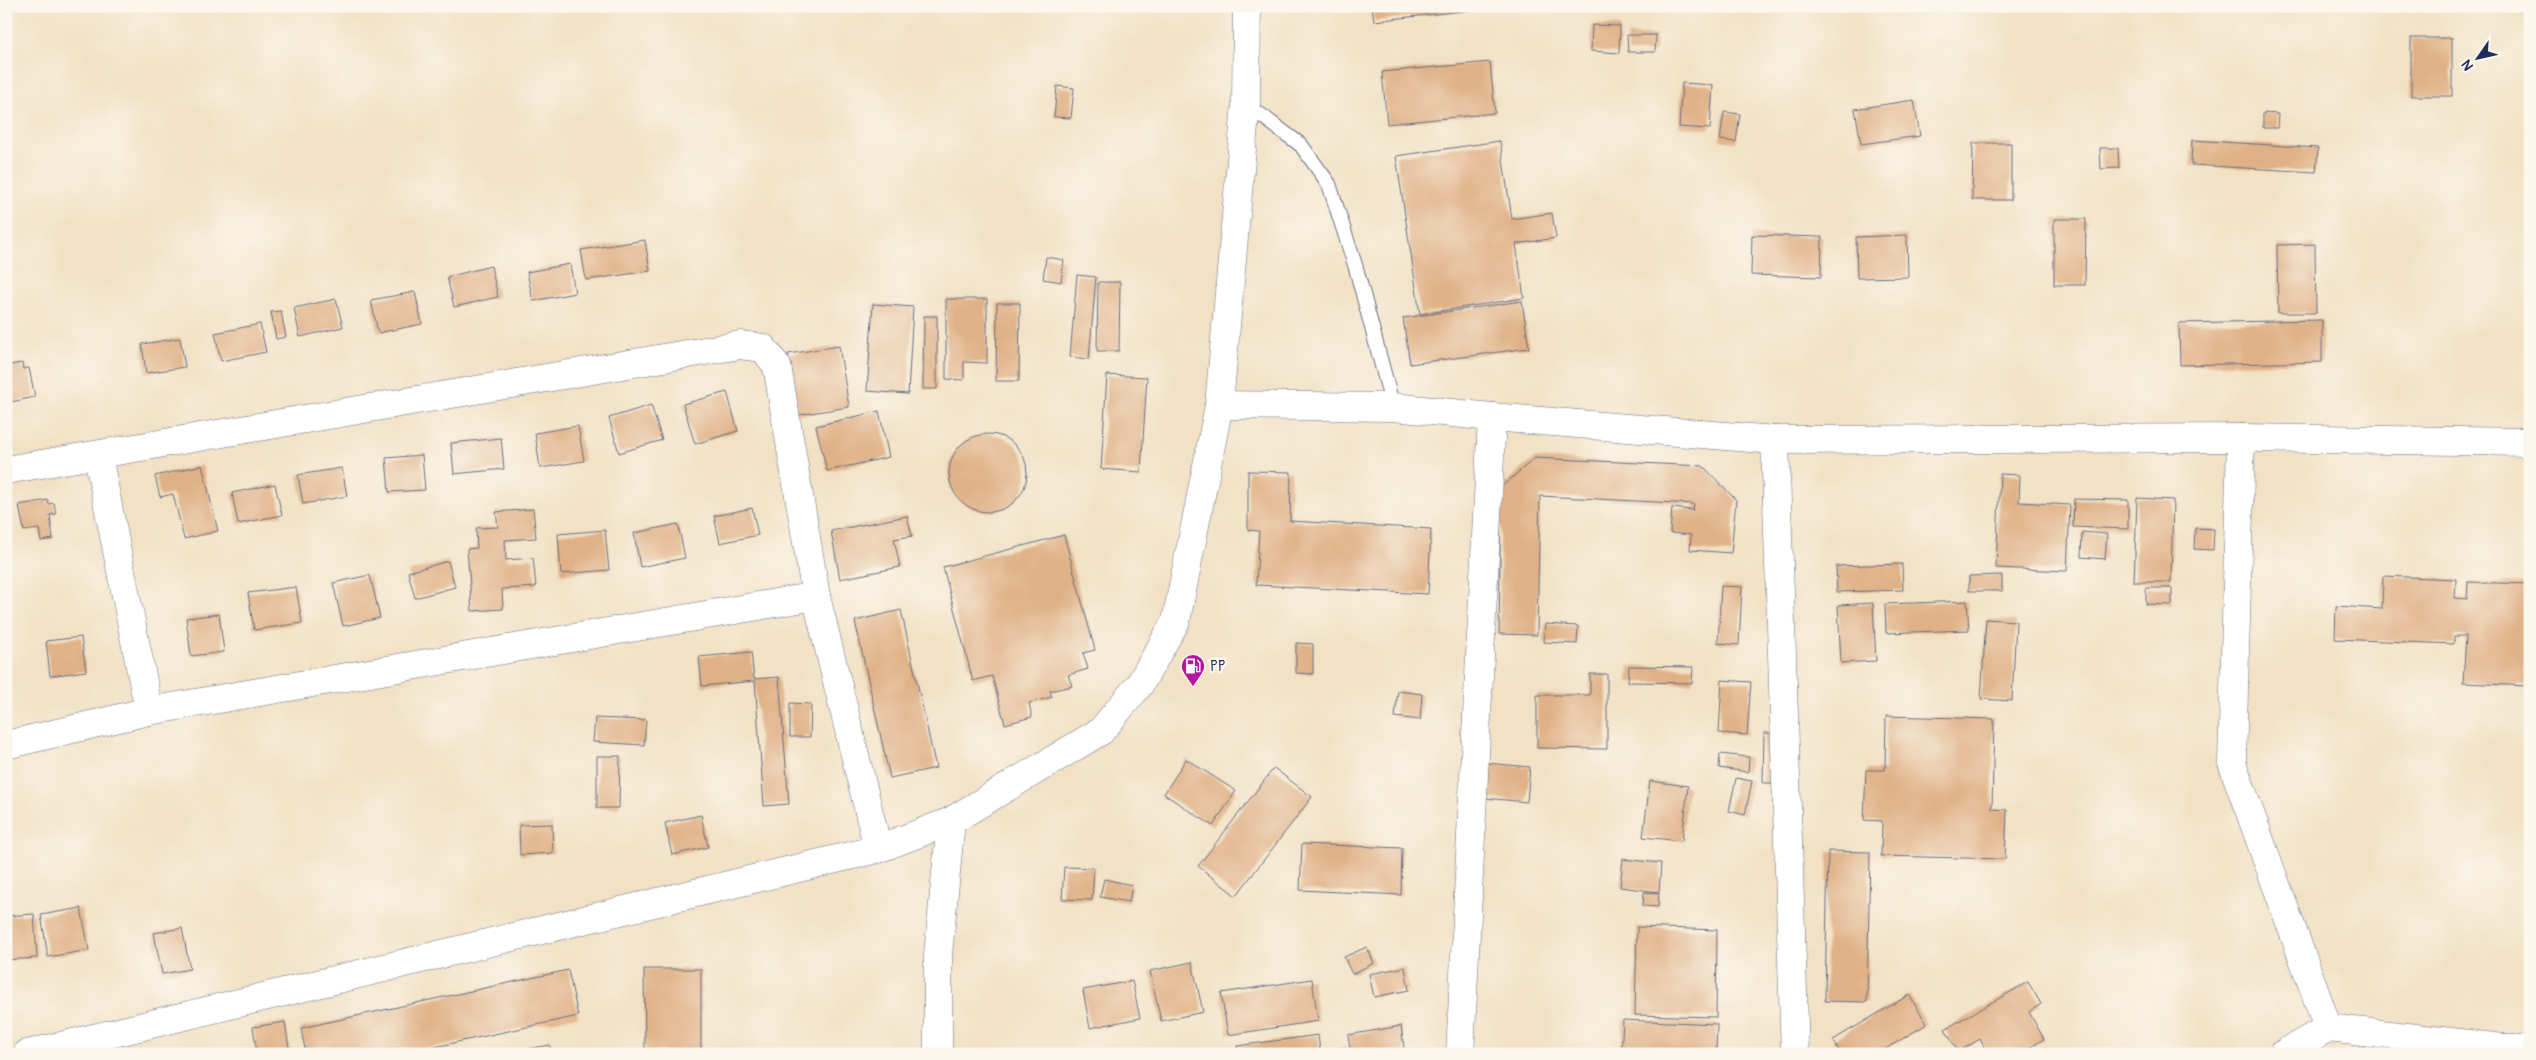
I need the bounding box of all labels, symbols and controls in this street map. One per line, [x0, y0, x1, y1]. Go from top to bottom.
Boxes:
north arrow [2454, 32, 2504, 82]
text: N [2458, 56, 2477, 74]
fuel station icon: PP [1180, 653, 1206, 687]
place label: PP [1210, 658, 1226, 675]

